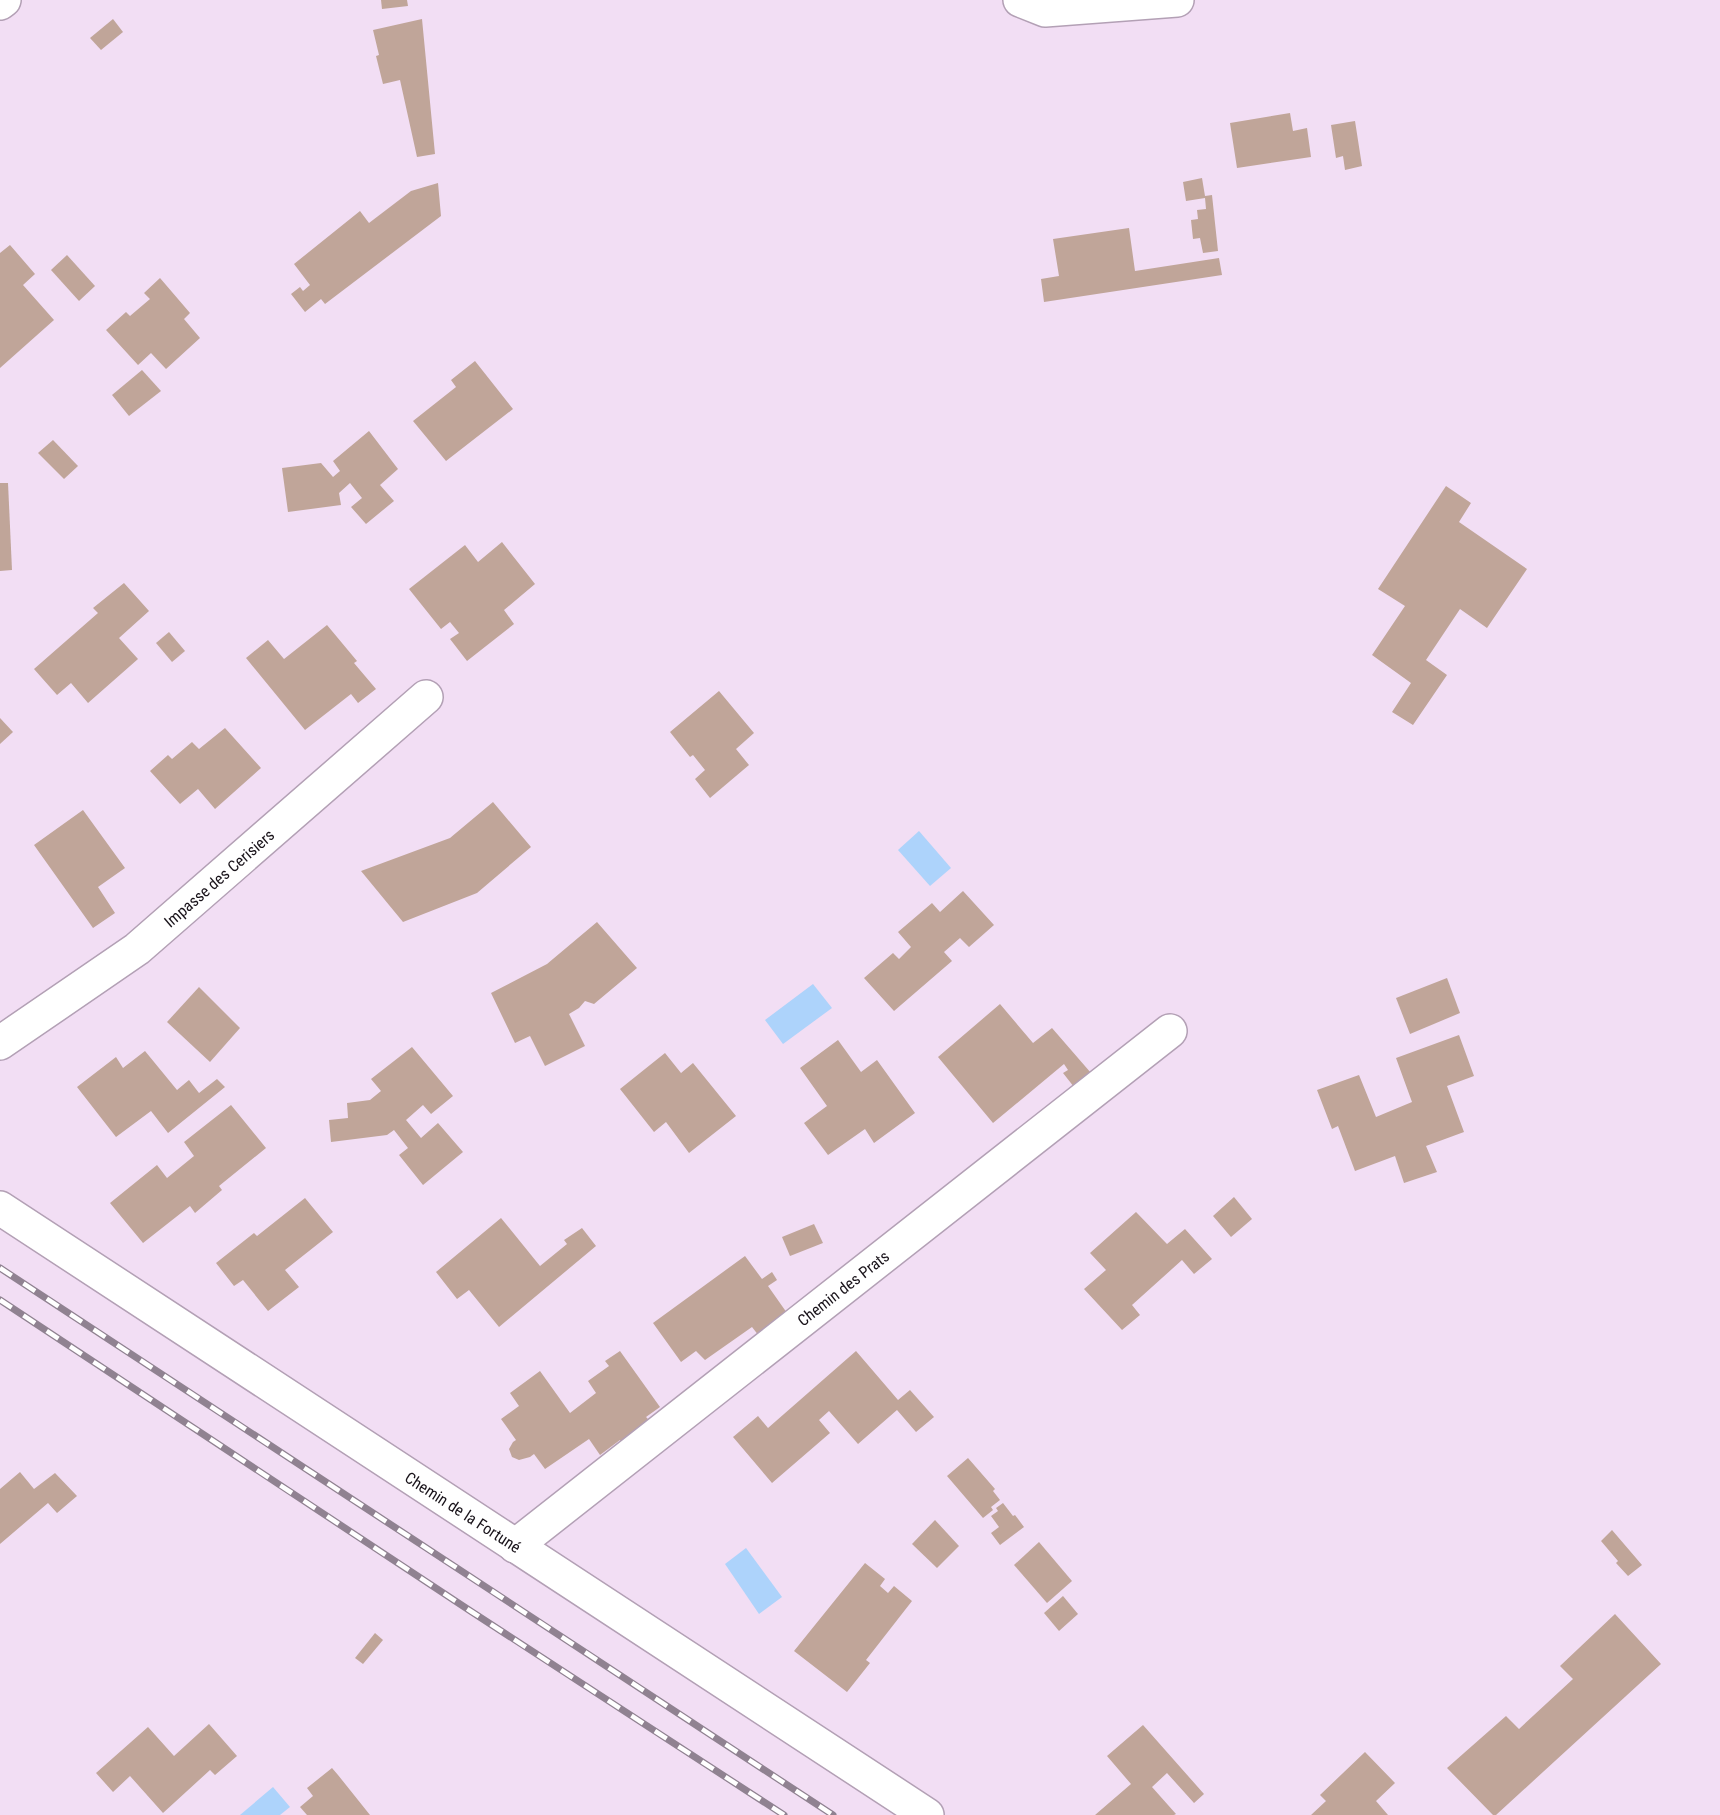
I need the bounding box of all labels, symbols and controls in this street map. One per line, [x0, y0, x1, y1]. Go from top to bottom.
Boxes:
street label: Impasse des Cerisiers [160, 825, 278, 931]
street label: Chemin des Prats [794, 1247, 893, 1330]
street label: Chemin de la Fortuné [401, 1468, 524, 1557]

